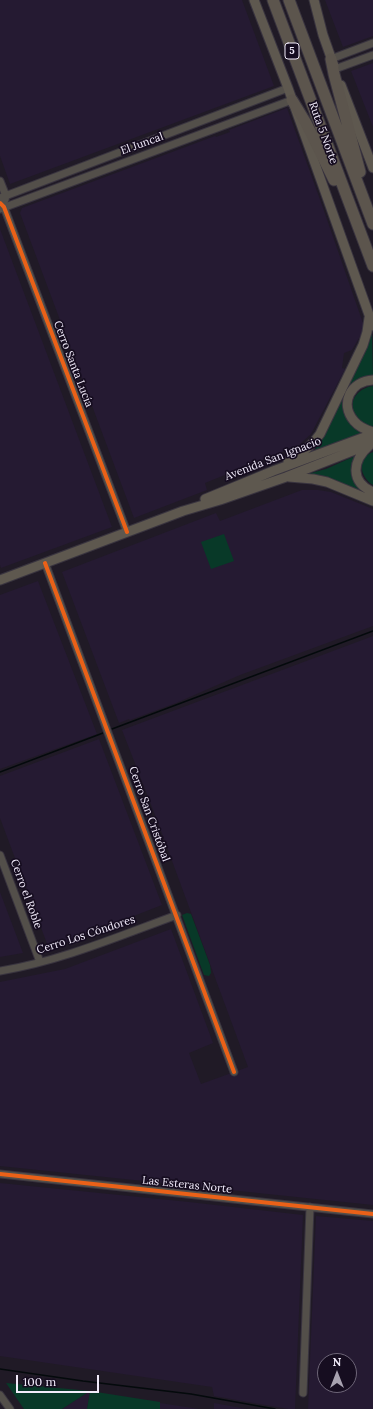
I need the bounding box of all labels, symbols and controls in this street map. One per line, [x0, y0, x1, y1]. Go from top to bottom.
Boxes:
road number: 5 [285, 43, 299, 59]
street label: Ruta 5 Norte [306, 100, 340, 166]
street label: El Juncal [119, 130, 165, 158]
street label: Cerro Santa Lucía [50, 319, 96, 409]
street label: Avenida San Ignacio [223, 435, 323, 483]
street label: Cerro San Cristóbal [126, 765, 172, 863]
street label: Cerro el Roble [7, 857, 45, 931]
street label: Cerro Los Cóndores [35, 913, 137, 957]
street label: Las Esteras Norte [141, 1174, 233, 1196]
north arrow [317, 1353, 357, 1393]
text: N [333, 1355, 341, 1369]
scale bar [18, 1367, 101, 1393]
text: 100 m [23, 1374, 56, 1389]

